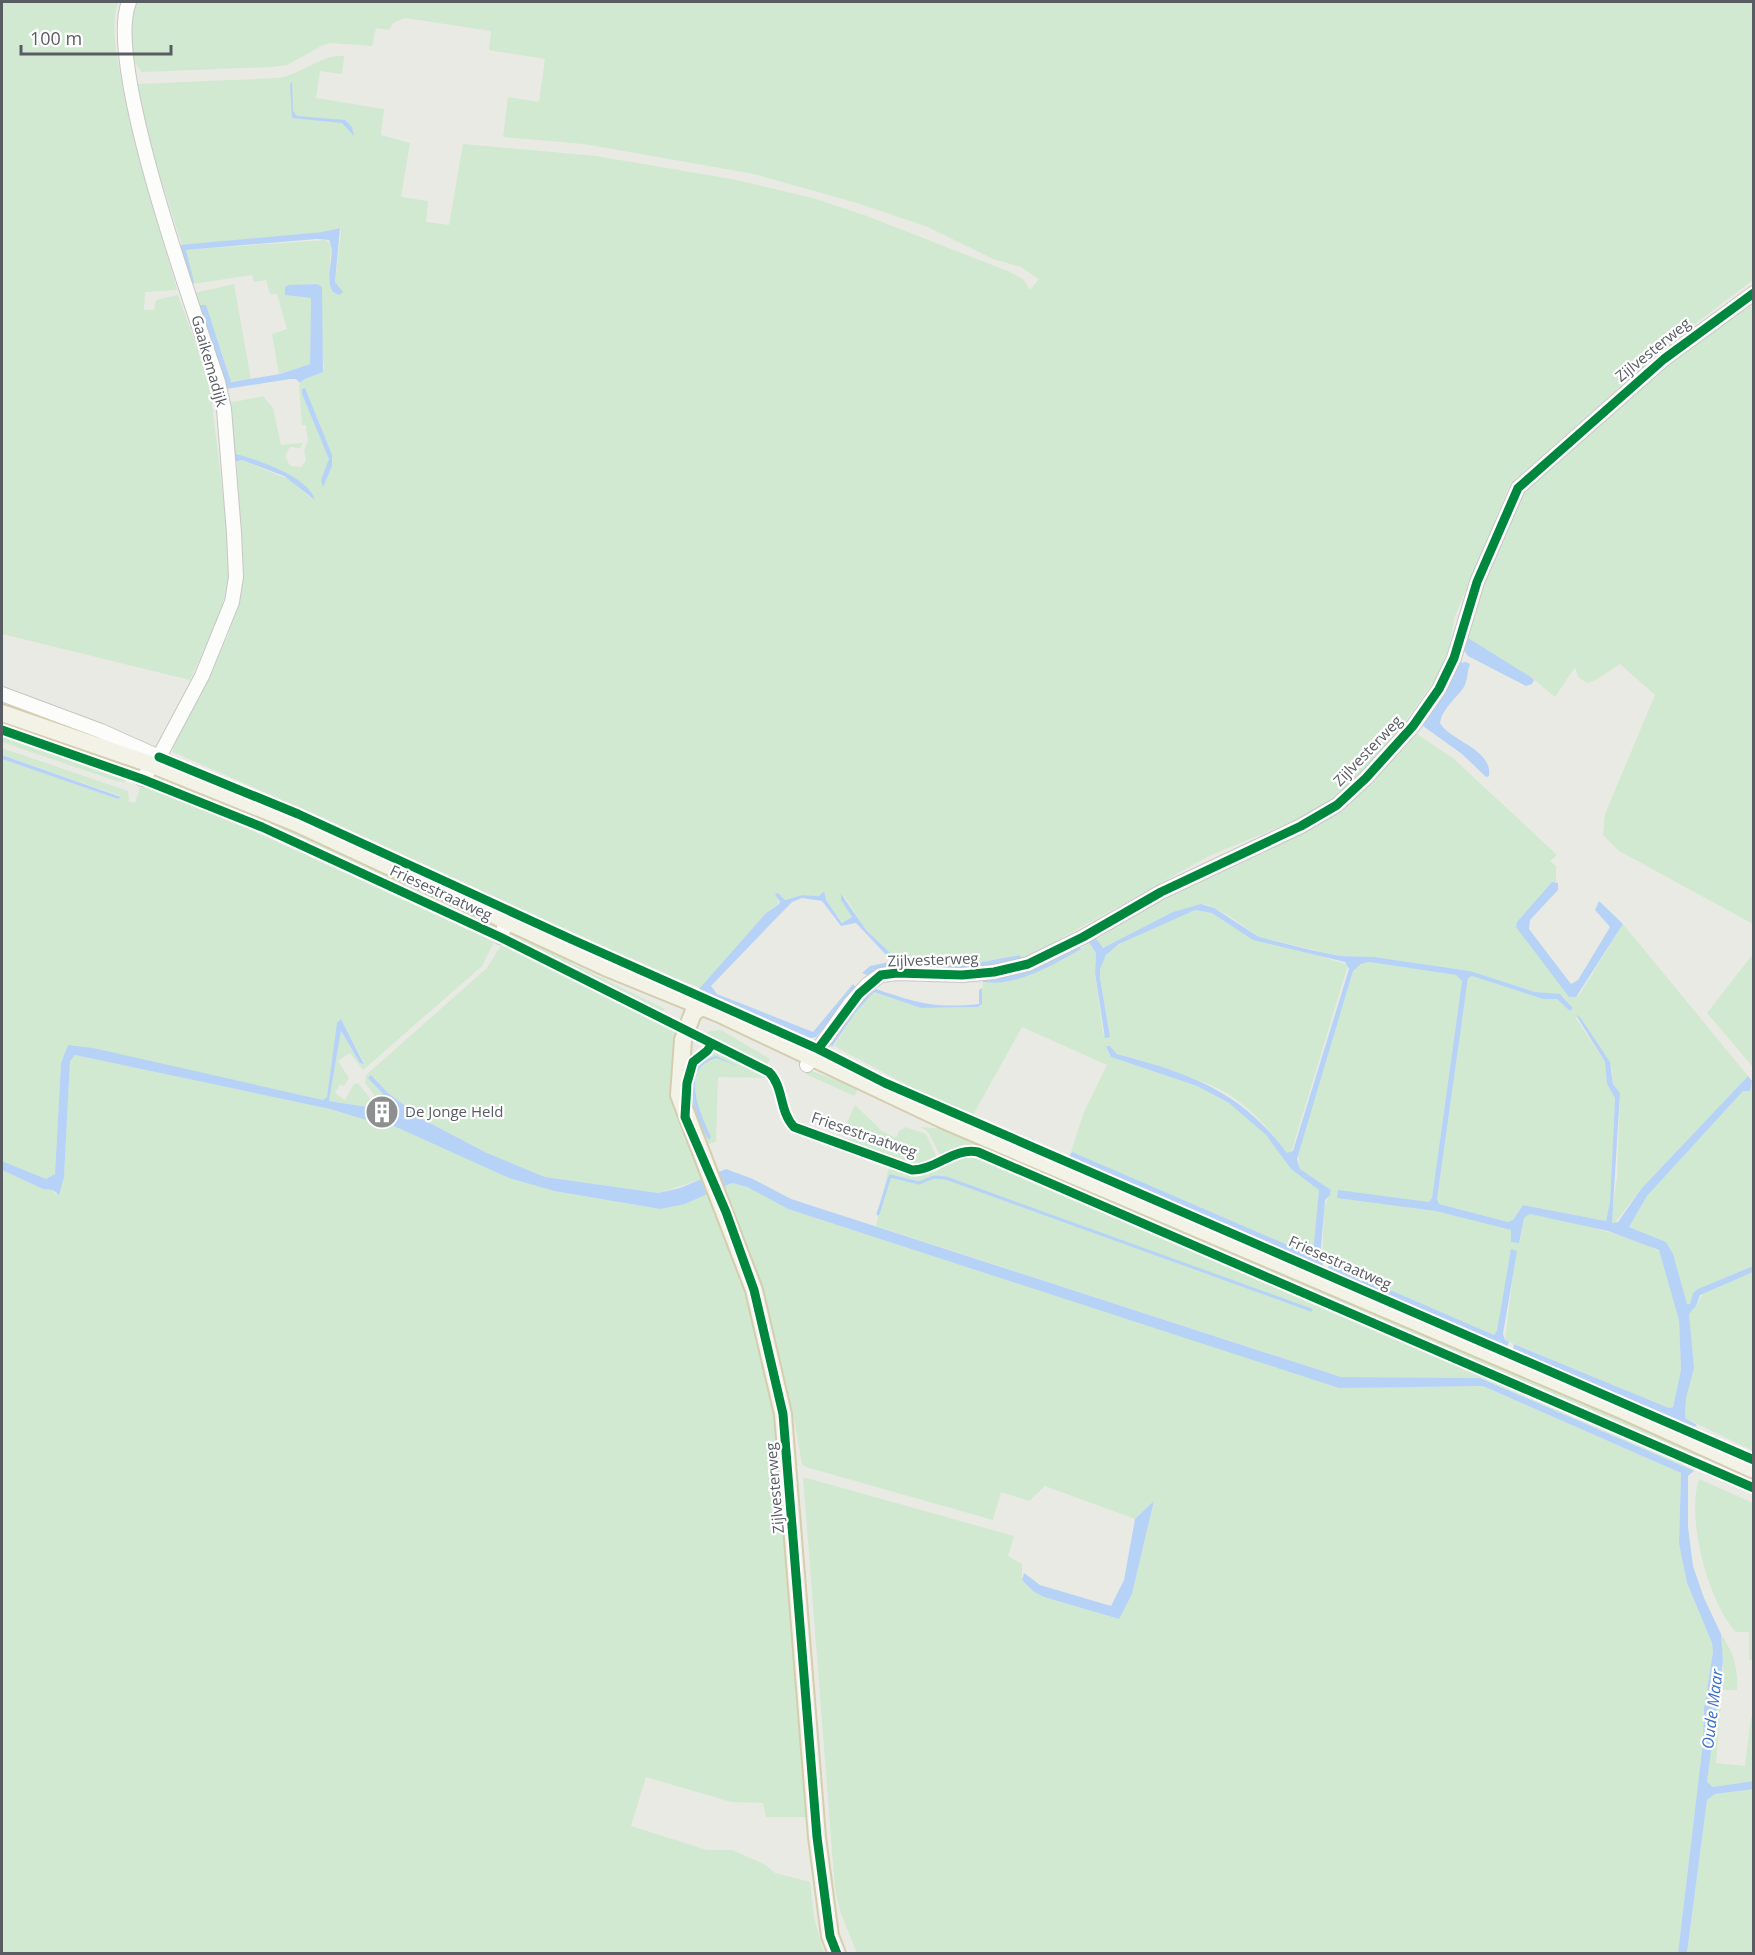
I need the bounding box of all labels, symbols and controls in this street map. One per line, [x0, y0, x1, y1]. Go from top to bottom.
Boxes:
scale bar [21, 18, 171, 56]
text: 100 m [30, 26, 82, 50]
street label: Gaaikemadijk [187, 313, 233, 409]
street label: Zijlvesterweg [1611, 313, 1694, 386]
street label: Zijlvesterweg [1328, 711, 1406, 790]
street label: Friesestraatweg [387, 860, 496, 925]
street label: Zijlvesterweg [887, 947, 979, 971]
building icon: De Jonge Held [364, 1094, 400, 1130]
place label: De Jonge Held [405, 1101, 503, 1121]
street label: Friesestraatweg [809, 1107, 920, 1161]
street label: Friesestraatweg [1286, 1230, 1395, 1294]
street label: Zijlvesterweg [760, 1442, 788, 1534]
water label: Oude Maar [1696, 1667, 1728, 1750]

